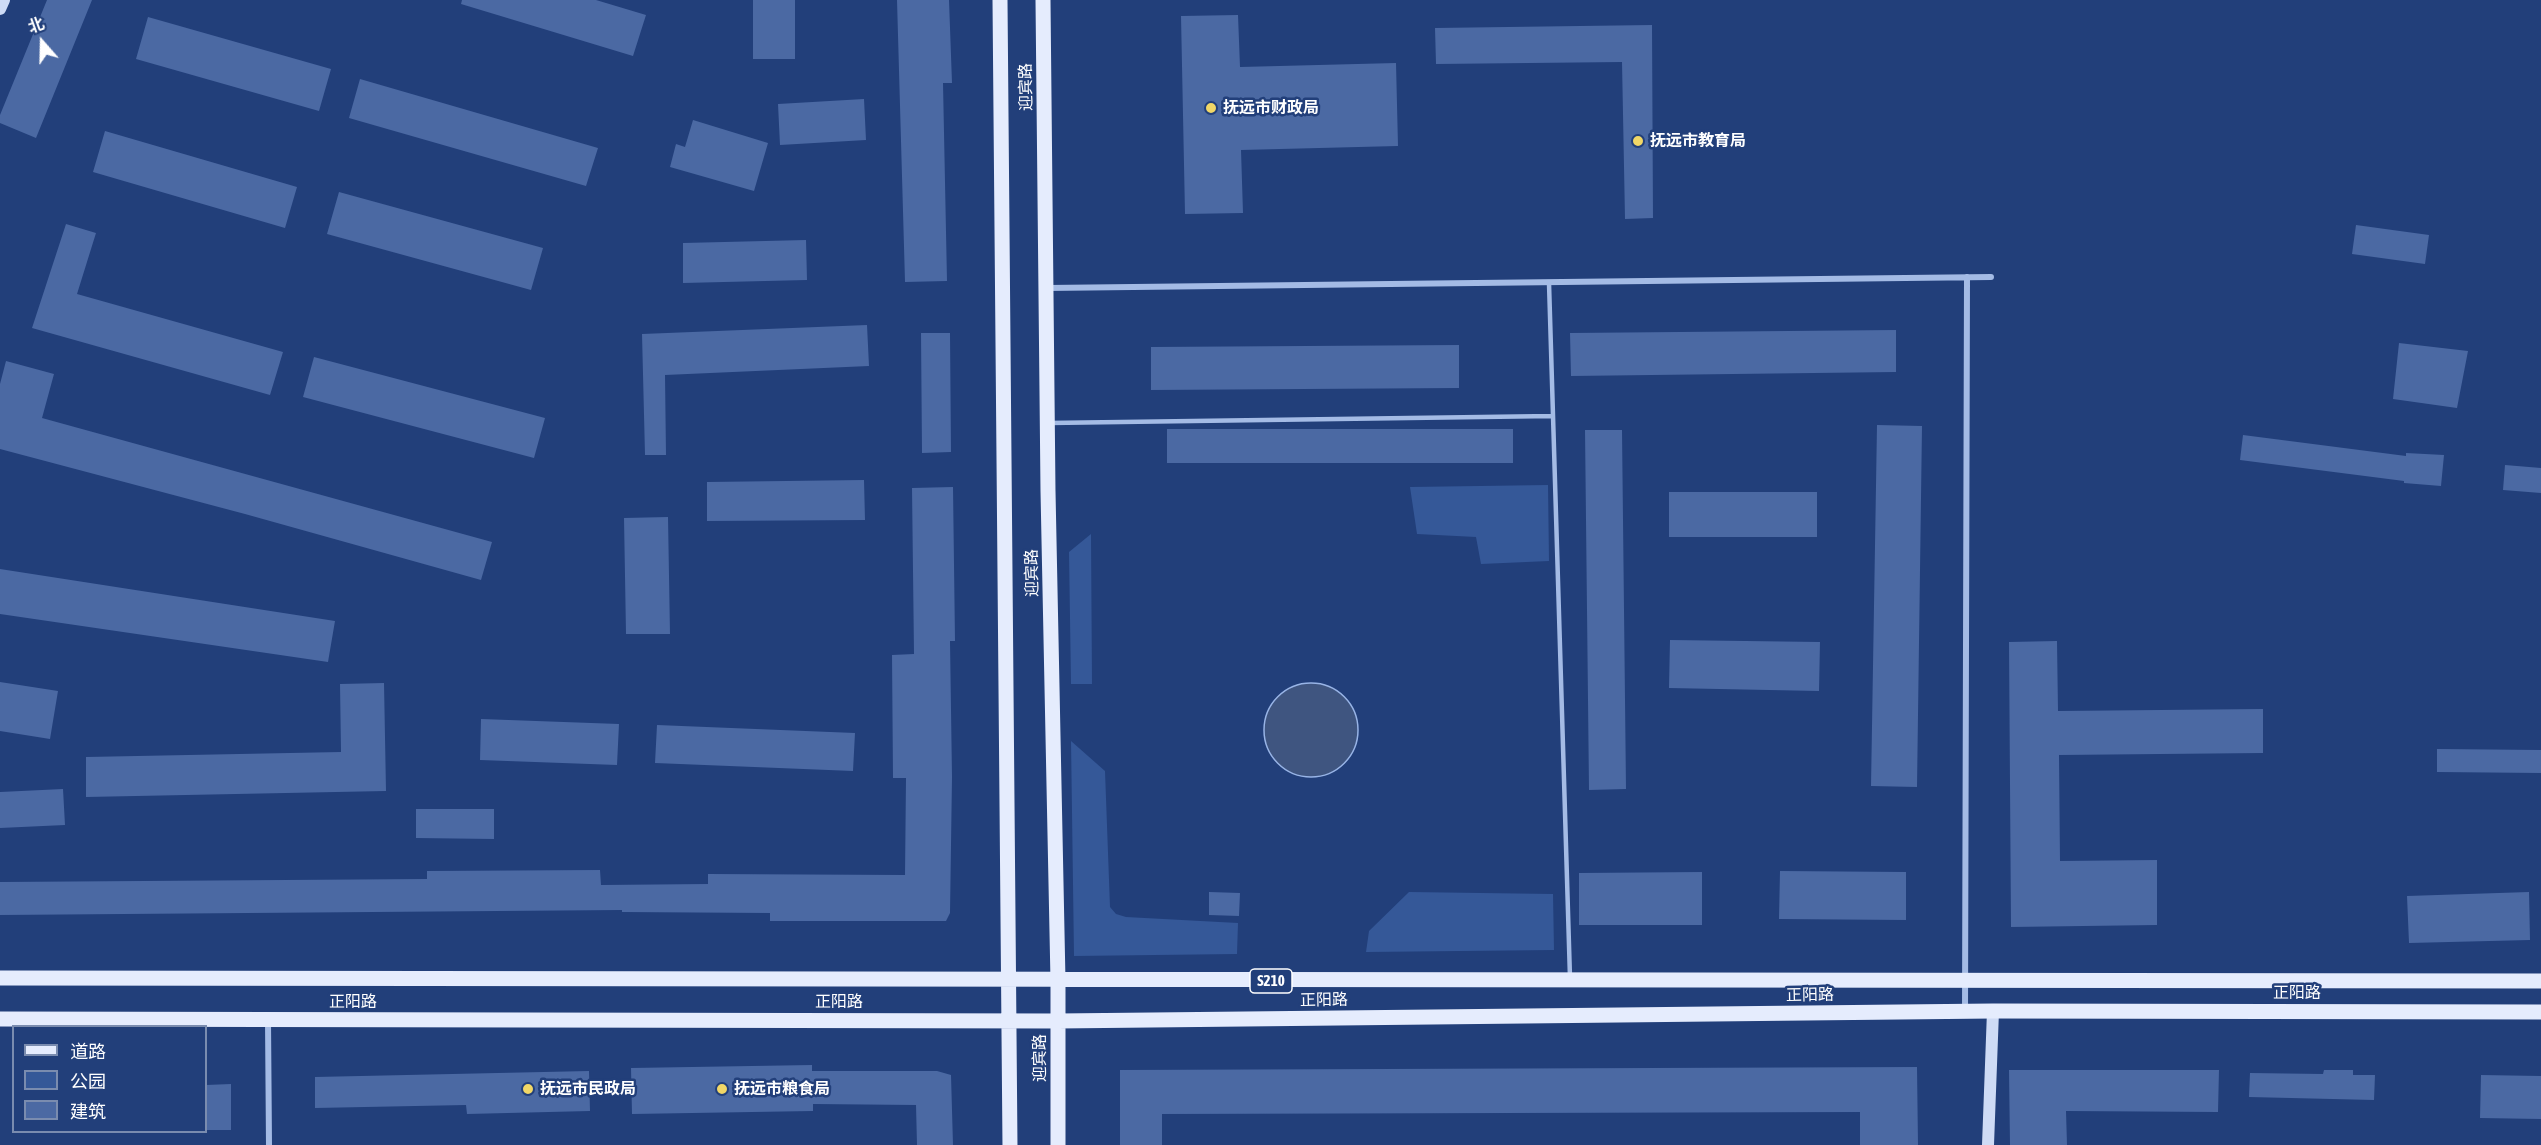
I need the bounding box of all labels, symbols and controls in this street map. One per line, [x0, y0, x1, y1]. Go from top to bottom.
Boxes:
north arrow [12, 12, 72, 72]
text: 北 [25, 14, 46, 36]
street label: 迎宾路 [1016, 63, 1036, 111]
place label: 抚远市财政局 [1223, 98, 1319, 118]
marker: 抚远市财政局 [1204, 101, 1218, 115]
place label: 抚远市教育局 [1650, 131, 1746, 151]
marker: 抚远市教育局 [1631, 134, 1645, 148]
street label: 迎宾路 [1022, 549, 1042, 597]
road number: S210 [1250, 969, 1292, 993]
street label: 正阳路 [2273, 983, 2321, 1003]
street label: 正阳路 [1786, 985, 1834, 1005]
street label: 正阳路 [1300, 990, 1348, 1010]
street label: 正阳路 [329, 992, 377, 1012]
street label: 正阳路 [815, 992, 863, 1012]
legend [12, 1025, 207, 1133]
street label: 迎宾路 [1030, 1034, 1050, 1082]
text: 道路 [70, 1041, 106, 1062]
text: 公园 [70, 1071, 106, 1092]
place label: 抚远市民政局 [540, 1079, 636, 1099]
place label: 抚远市粮食局 [734, 1079, 830, 1099]
marker: 抚远市民政局 [521, 1082, 535, 1096]
marker: 抚远市粮食局 [715, 1082, 729, 1096]
text: 建筑 [70, 1101, 106, 1122]

